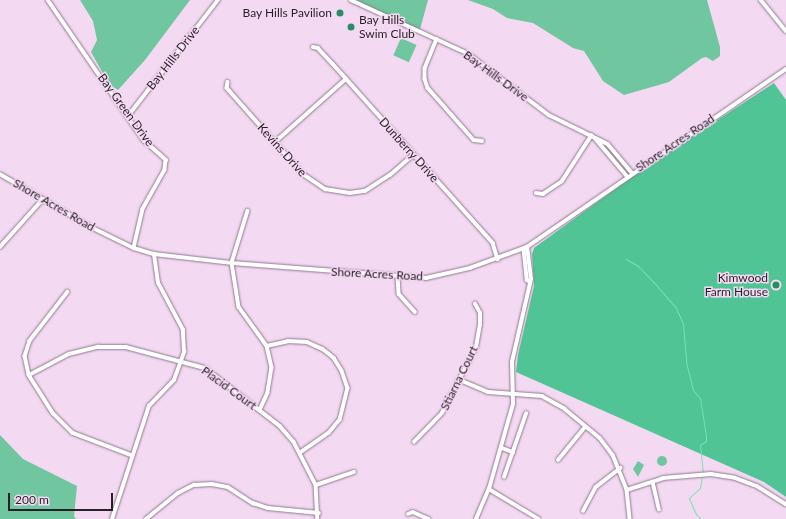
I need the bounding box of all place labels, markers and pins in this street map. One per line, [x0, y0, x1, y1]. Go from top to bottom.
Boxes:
place label: Bay Hills Pavilion [242, 6, 332, 20]
marker: Bay Hills Pavilion [335, 8, 345, 18]
place label: Bay Hills Swim Club [359, 13, 415, 41]
marker: Bay Hills Swim Club [346, 22, 356, 32]
place label: Kimwood Farm House [705, 271, 768, 299]
marker: Kimwood Farm House [771, 280, 781, 290]

